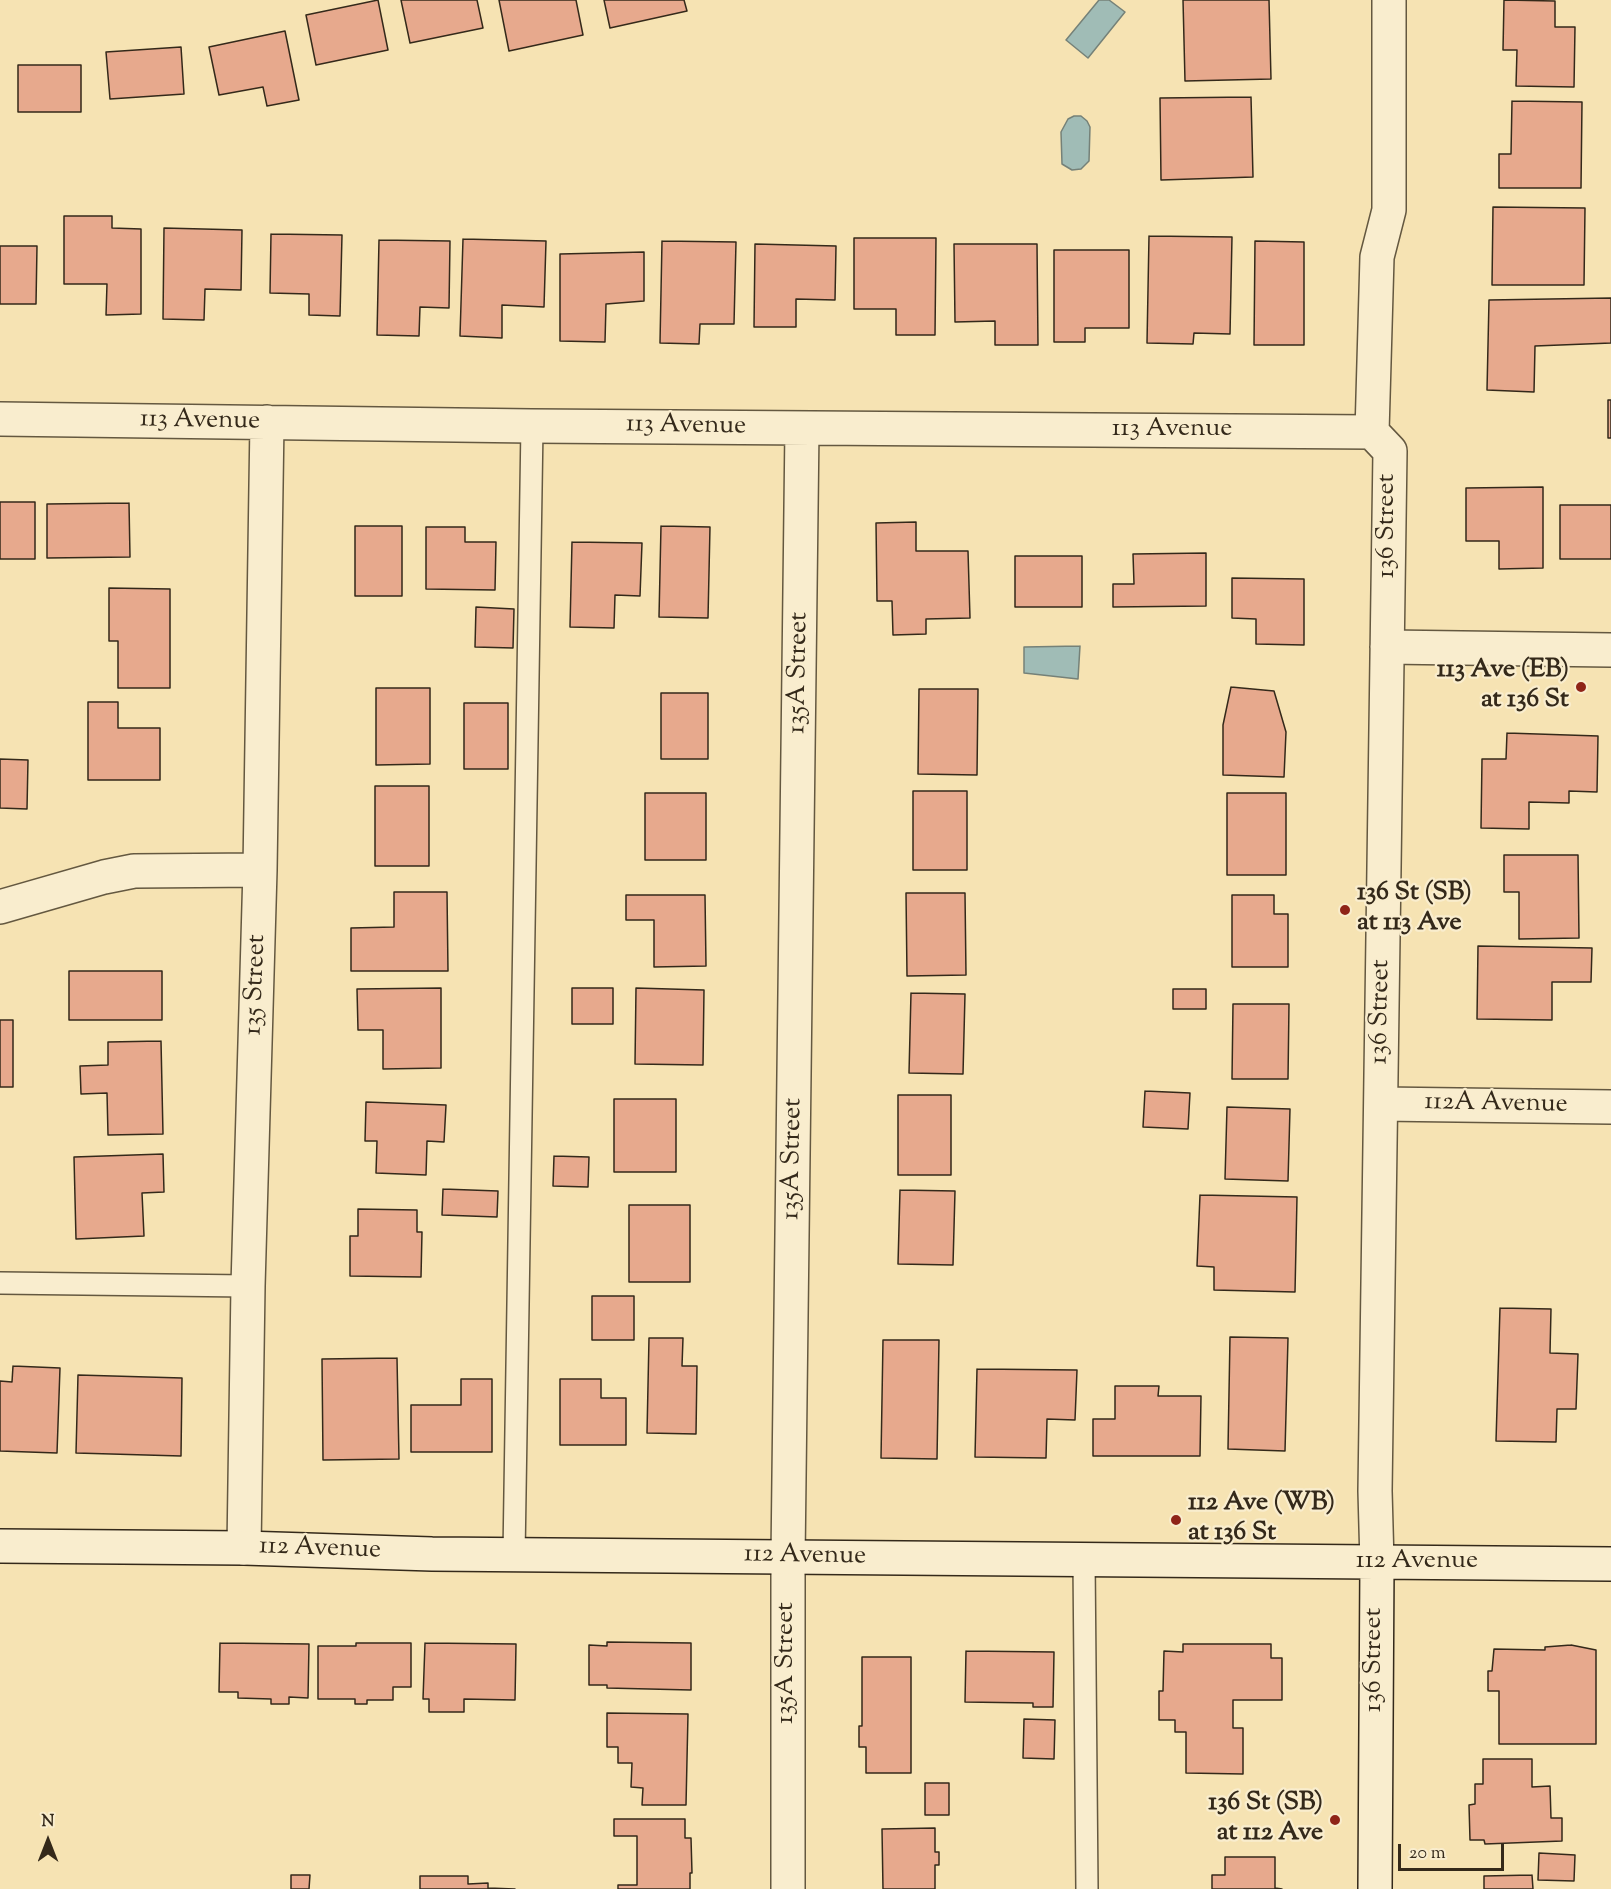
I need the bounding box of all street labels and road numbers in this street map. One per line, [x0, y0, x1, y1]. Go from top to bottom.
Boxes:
street label: 113 Avenue [139, 405, 261, 439]
street label: 113 Avenue [625, 410, 747, 444]
street label: 113 Avenue [1112, 415, 1232, 447]
street label: 136 Street [1373, 474, 1405, 578]
street label: 135A Street [783, 612, 817, 734]
street label: 135 Street [240, 934, 274, 1036]
street label: 136 Street [1365, 959, 1399, 1065]
street label: 112A Avenue [1424, 1088, 1568, 1122]
street label: 135A Street [777, 1098, 811, 1220]
street label: 112 Avenue [258, 1532, 382, 1568]
street label: 112 Avenue [744, 1540, 866, 1574]
street label: 112 Avenue [1356, 1547, 1478, 1579]
street label: 135A Street [772, 1602, 804, 1724]
street label: 136 Street [1360, 1608, 1392, 1712]

